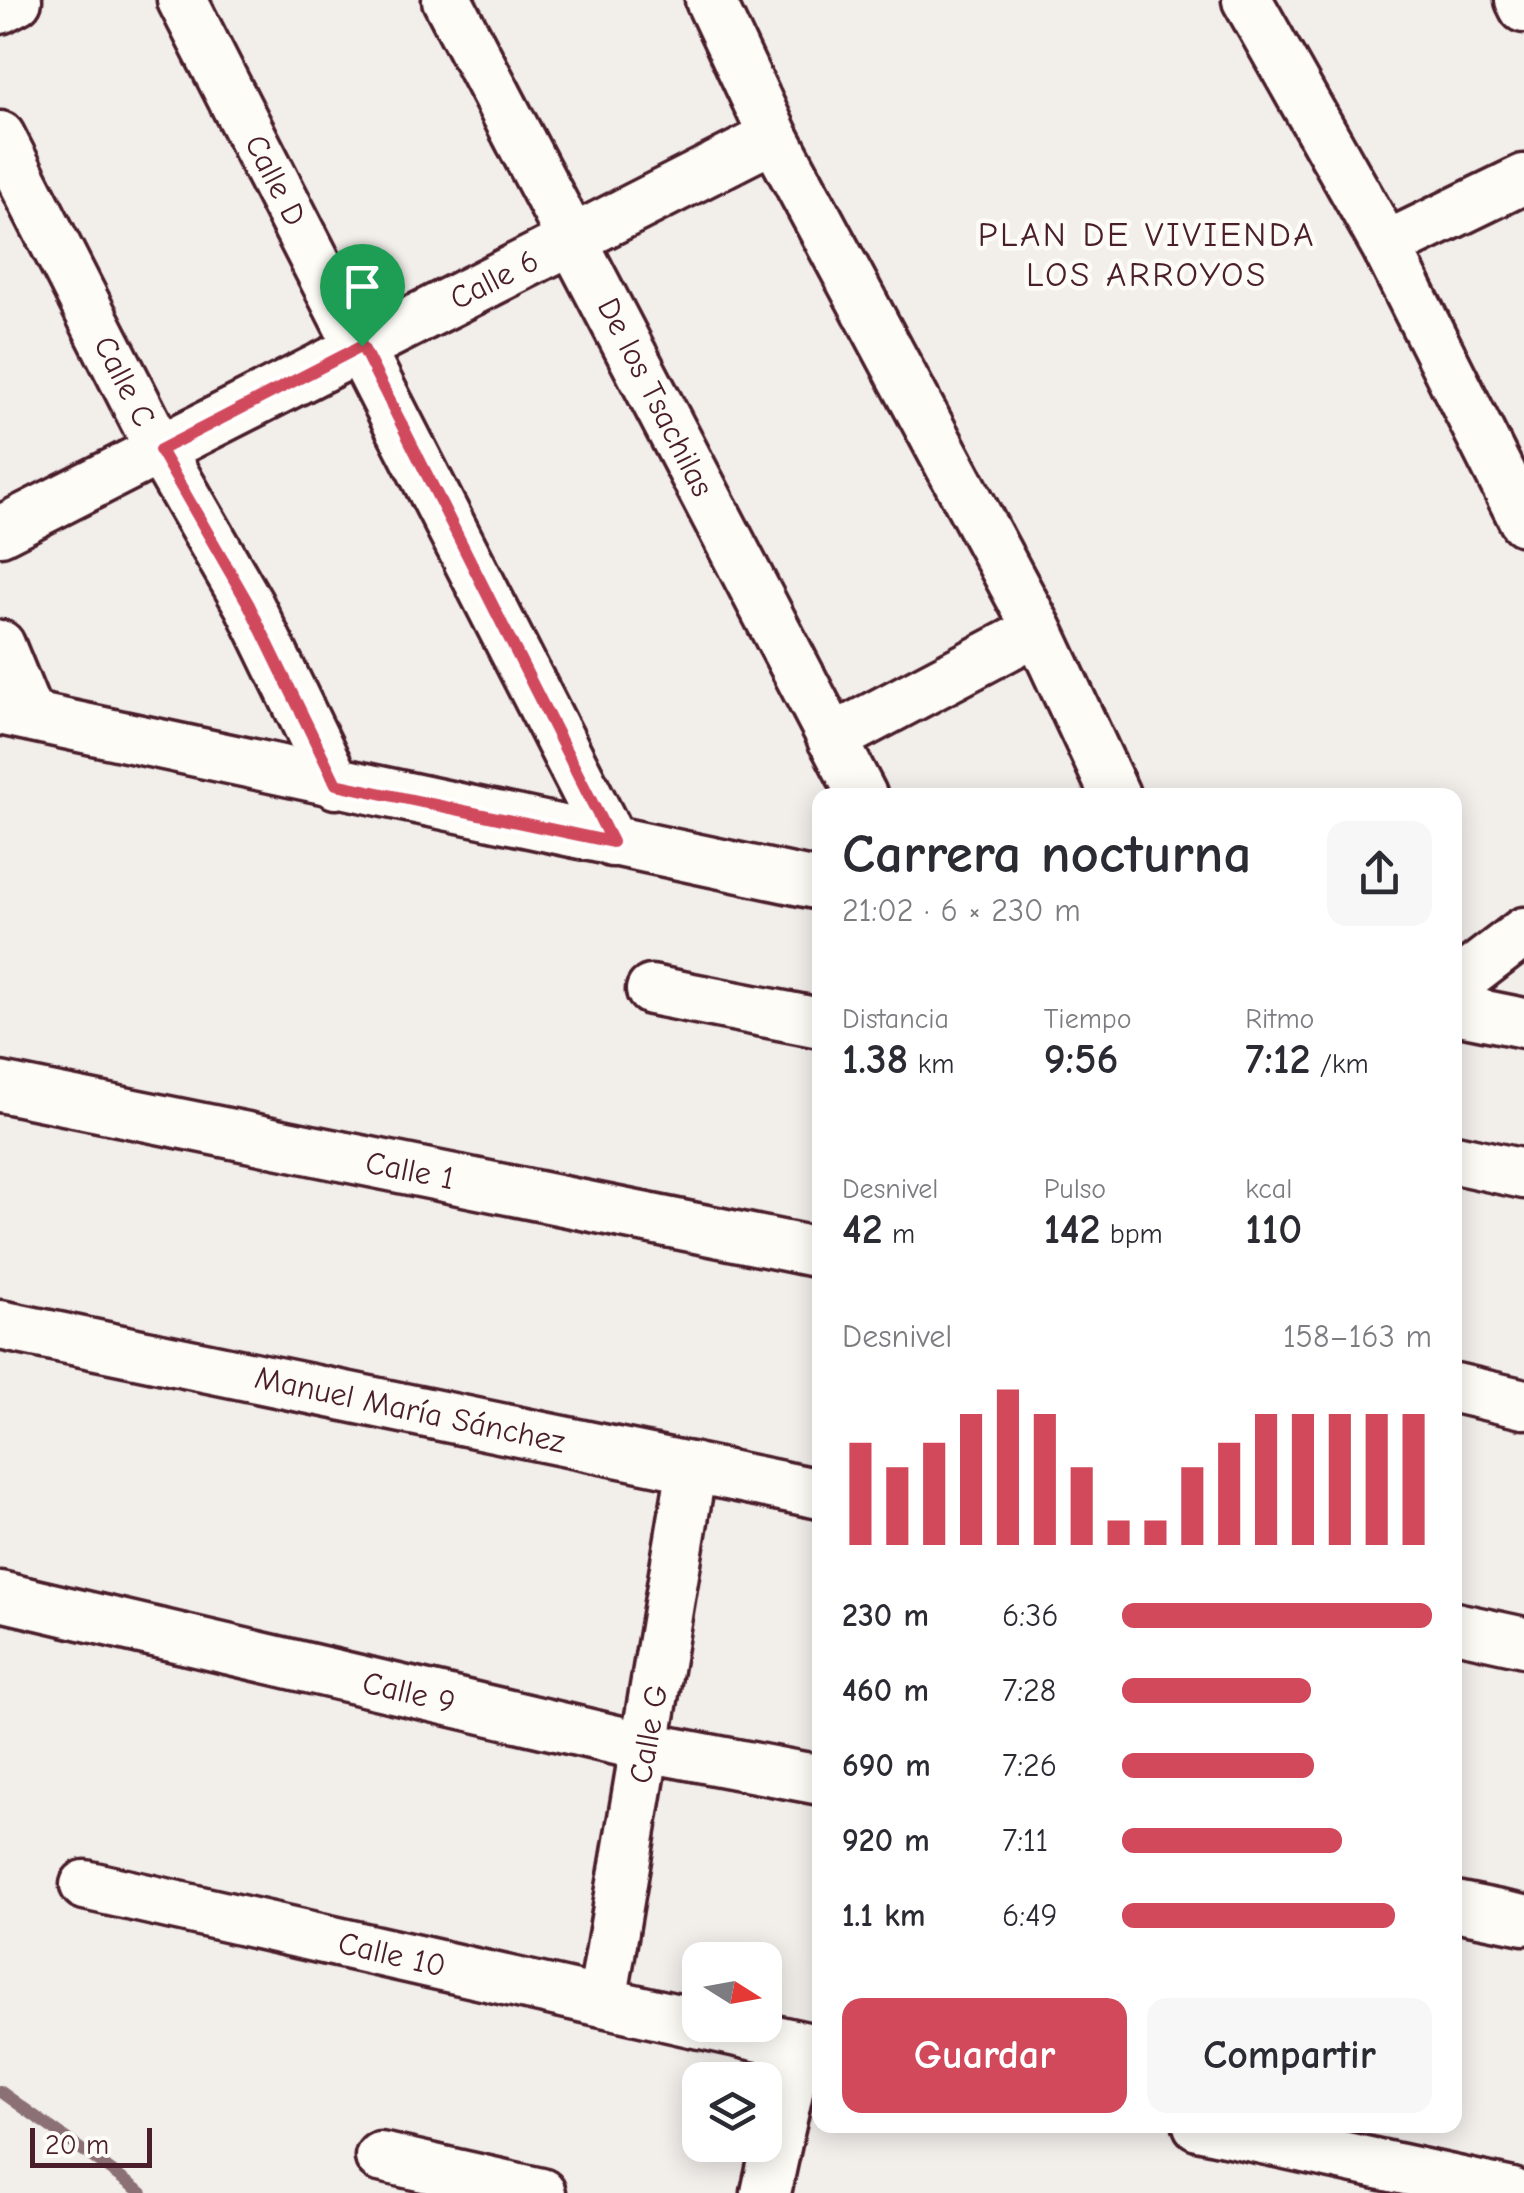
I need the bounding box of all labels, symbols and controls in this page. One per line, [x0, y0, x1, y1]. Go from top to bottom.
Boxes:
street label: Calle D [237, 129, 314, 232]
district label: PLAN DE VIVIENDA LOS ARROYOS [978, 214, 1316, 295]
street label: Calle 6 [444, 242, 545, 317]
pin [320, 244, 405, 347]
icon: arrive [335, 259, 390, 314]
street label: De los Tsachilas [590, 292, 721, 503]
street label: Calle C [86, 330, 163, 433]
button: share [1327, 821, 1432, 926]
text: Carrera nocturna [842, 822, 1251, 886]
text: 21:02 · 6 × 230 m [842, 892, 1081, 929]
text: Distancia [842, 1003, 949, 1035]
text: Tiempo [1044, 1003, 1132, 1035]
text: Ritmo [1245, 1003, 1314, 1035]
text: 1.38 [842, 1035, 908, 1084]
text: 9:56 [1044, 1035, 1119, 1084]
text: 7:12 [1245, 1035, 1310, 1084]
text: km [908, 1048, 954, 1080]
text: /km [1310, 1048, 1369, 1080]
street label: Calle 1 [362, 1144, 457, 1197]
text: Desnivel [842, 1173, 938, 1205]
text: Pulso [1044, 1173, 1106, 1205]
text: kcal [1245, 1173, 1292, 1205]
text: 42 [842, 1205, 883, 1254]
text: 142 [1044, 1205, 1100, 1254]
text: 110 [1245, 1205, 1302, 1254]
text: m [883, 1218, 915, 1250]
text: bpm [1100, 1218, 1163, 1250]
text: Desnivel [842, 1318, 952, 1355]
text: 158–163 m [1283, 1318, 1432, 1355]
street label: Manuel María Sánchez [251, 1359, 568, 1460]
text: 230 m [842, 1597, 929, 1634]
text: 6:36 [1002, 1597, 1059, 1634]
street label: Calle 9 [359, 1664, 459, 1721]
text: 460 m [842, 1672, 929, 1709]
text: 7:28 [1002, 1672, 1056, 1709]
street label: Calle G [622, 1682, 675, 1786]
text: 690 m [842, 1747, 931, 1784]
text: 7:26 [1002, 1747, 1057, 1784]
text: 920 m [842, 1822, 930, 1859]
text: 7:11 [1002, 1822, 1048, 1859]
text: 1.1 km [842, 1897, 925, 1934]
text: 6:49 [1002, 1897, 1058, 1934]
street label: Calle 10 [335, 1924, 449, 1985]
north arrow [682, 1942, 782, 2042]
map controls [682, 1942, 782, 2162]
button: Guardar [842, 1998, 1127, 2113]
button: Compartir [1147, 1998, 1432, 2113]
button: layers [682, 2062, 782, 2162]
scale bar [30, 2123, 152, 2168]
text: 20 m [45, 2129, 109, 2161]

